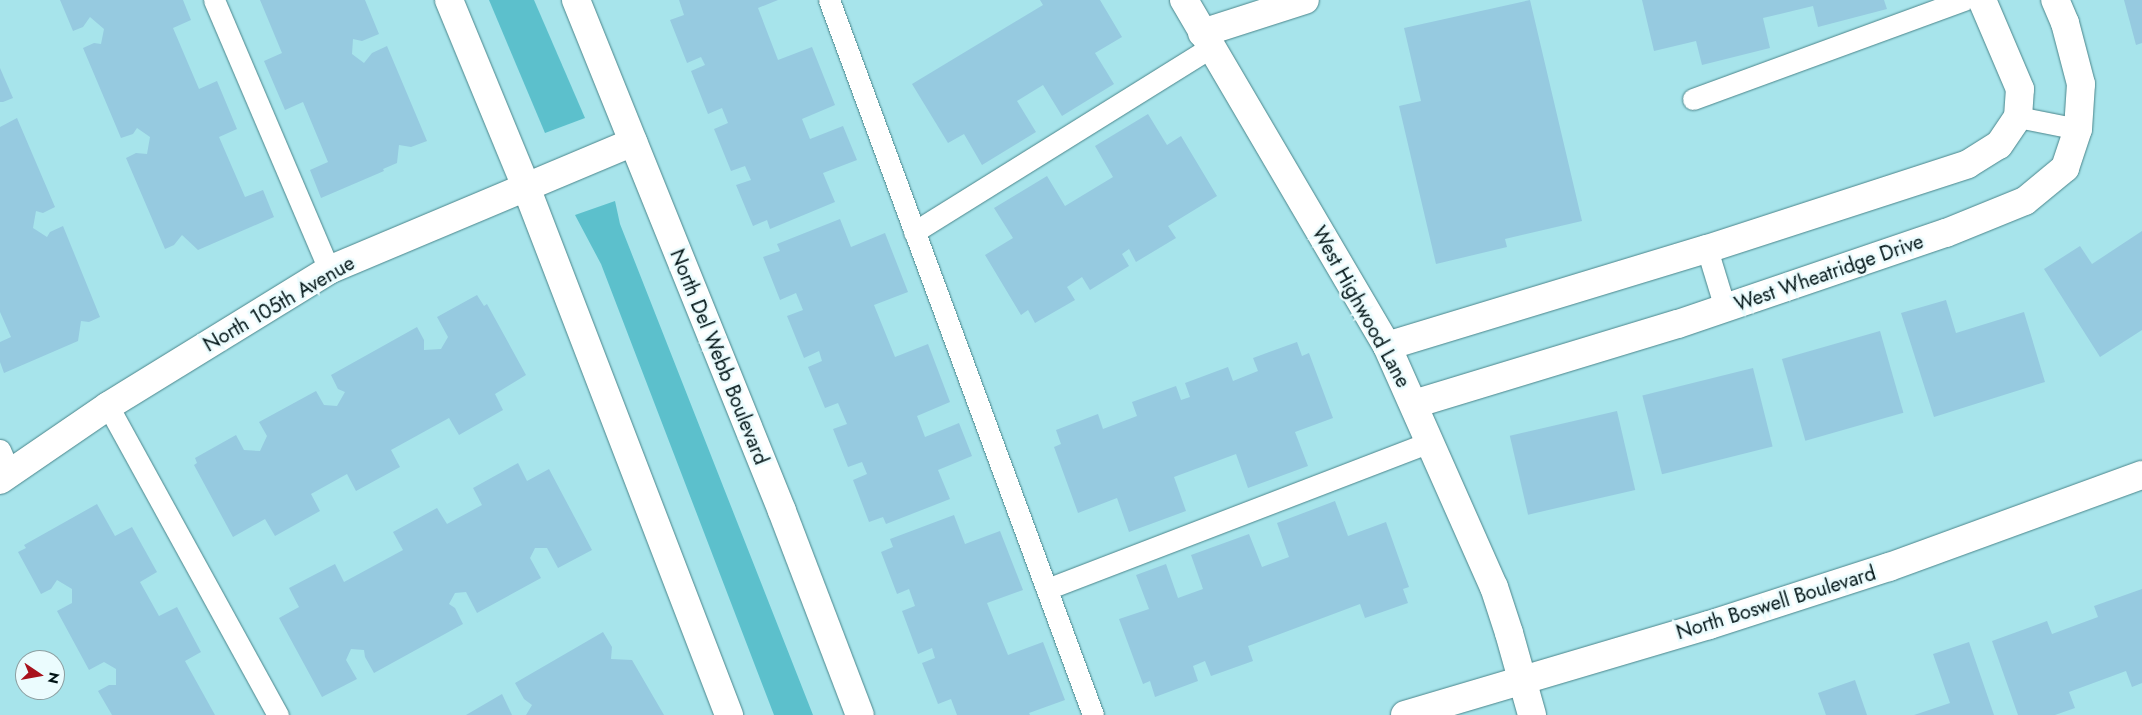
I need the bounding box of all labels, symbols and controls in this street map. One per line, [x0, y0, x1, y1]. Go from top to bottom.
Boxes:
street label: West Highwood Lane [1307, 222, 1415, 392]
street label: West Wheatridge Drive [1731, 229, 1927, 317]
street label: North Del Webb Boulevard [665, 246, 773, 468]
street label: North 105th Avenue [199, 251, 359, 357]
street label: North Boswell Boulevard [1673, 561, 1879, 645]
north arrow [15, 650, 65, 700]
text: N [43, 670, 65, 685]

